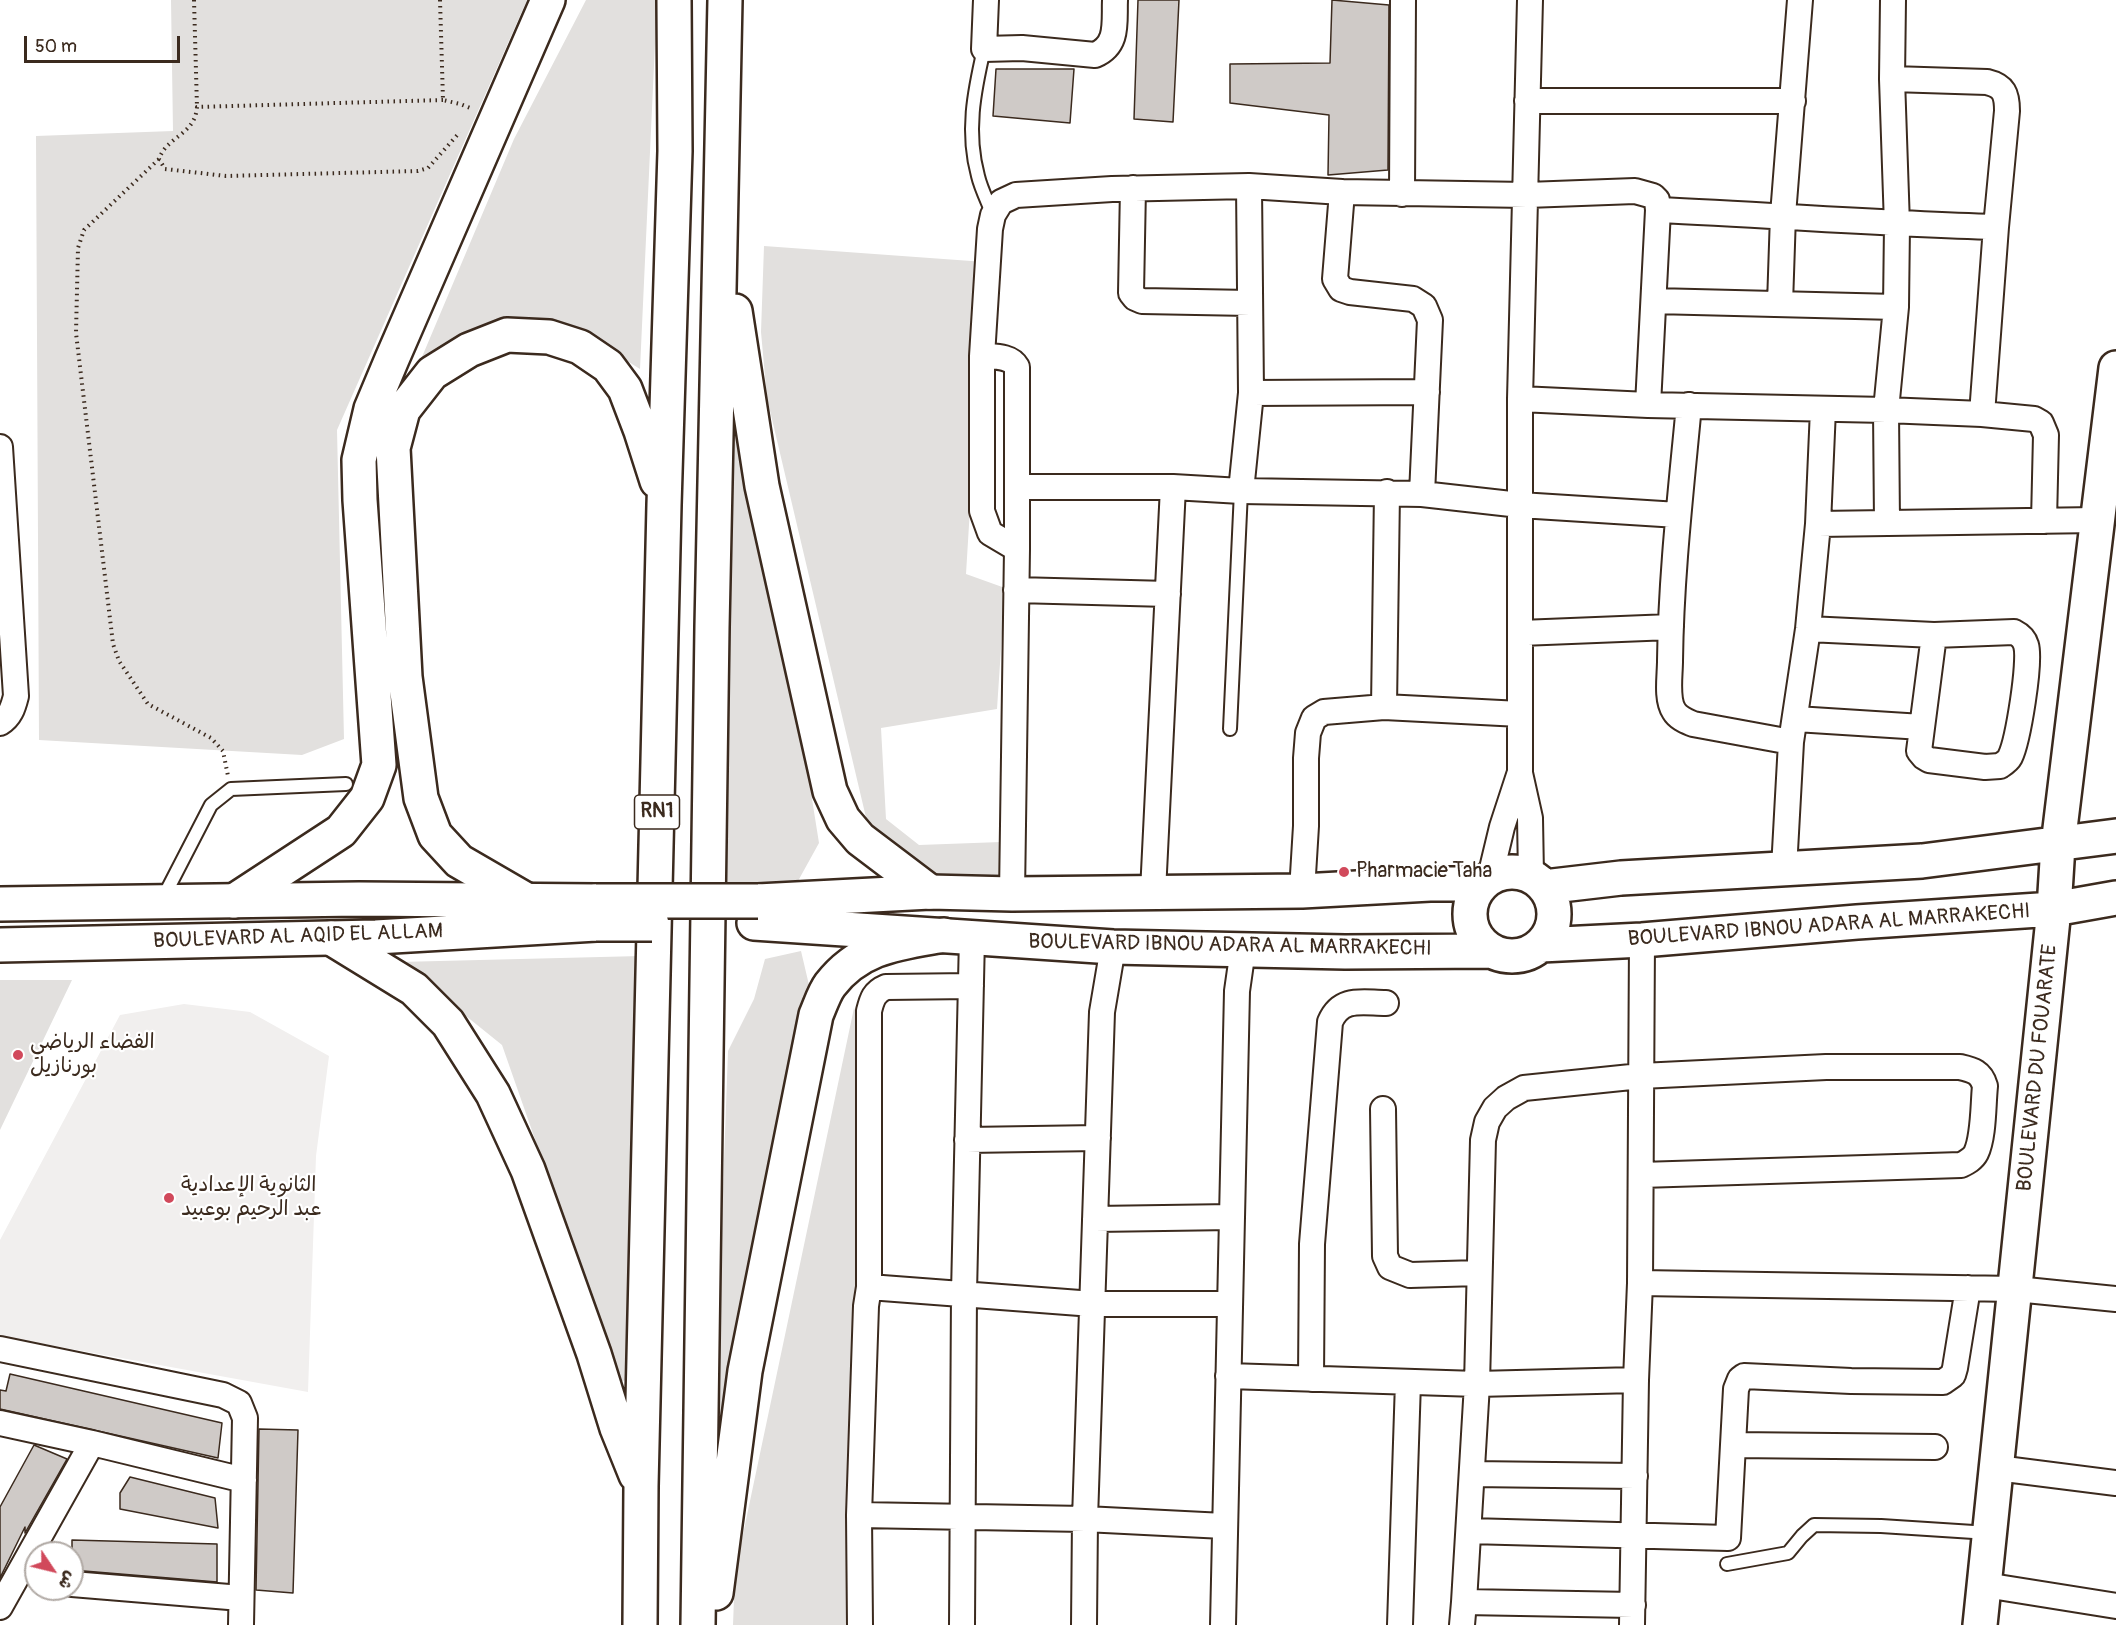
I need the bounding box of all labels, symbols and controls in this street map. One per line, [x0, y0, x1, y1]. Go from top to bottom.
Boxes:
scale bar [27, 24, 183, 62]
text: 50 m [35, 35, 77, 58]
road number: RN1 [634, 795, 680, 829]
place label: Pharmacie Taha [1356, 859, 1492, 885]
marker: Pharmacie Taha [1337, 865, 1351, 879]
street label: BOULEVARD IBNOU ADARA AL MARRAKECHI [1627, 899, 2031, 953]
street label: BOULEVARD AL AQID EL ALLAM [153, 919, 443, 955]
street label: BOULEVARD IBNOU ADARA AL MARRAKECHI [1028, 930, 1432, 962]
street label: BOULEVARD DU FOUARATE [2012, 943, 2064, 1193]
place label: الفضاء الرياضي بورنازيل [30, 1030, 155, 1080]
marker: الفضاء الرياضي بورنازيل [11, 1048, 25, 1062]
place label: الثانوية الإعدادية عبد الرحيم بوعبيد [181, 1173, 322, 1223]
marker: الثانوية الإعدادية عبد الرحيم بوعبيد [162, 1191, 176, 1205]
north arrow [24, 1541, 84, 1601]
text: ش [54, 1567, 80, 1593]

